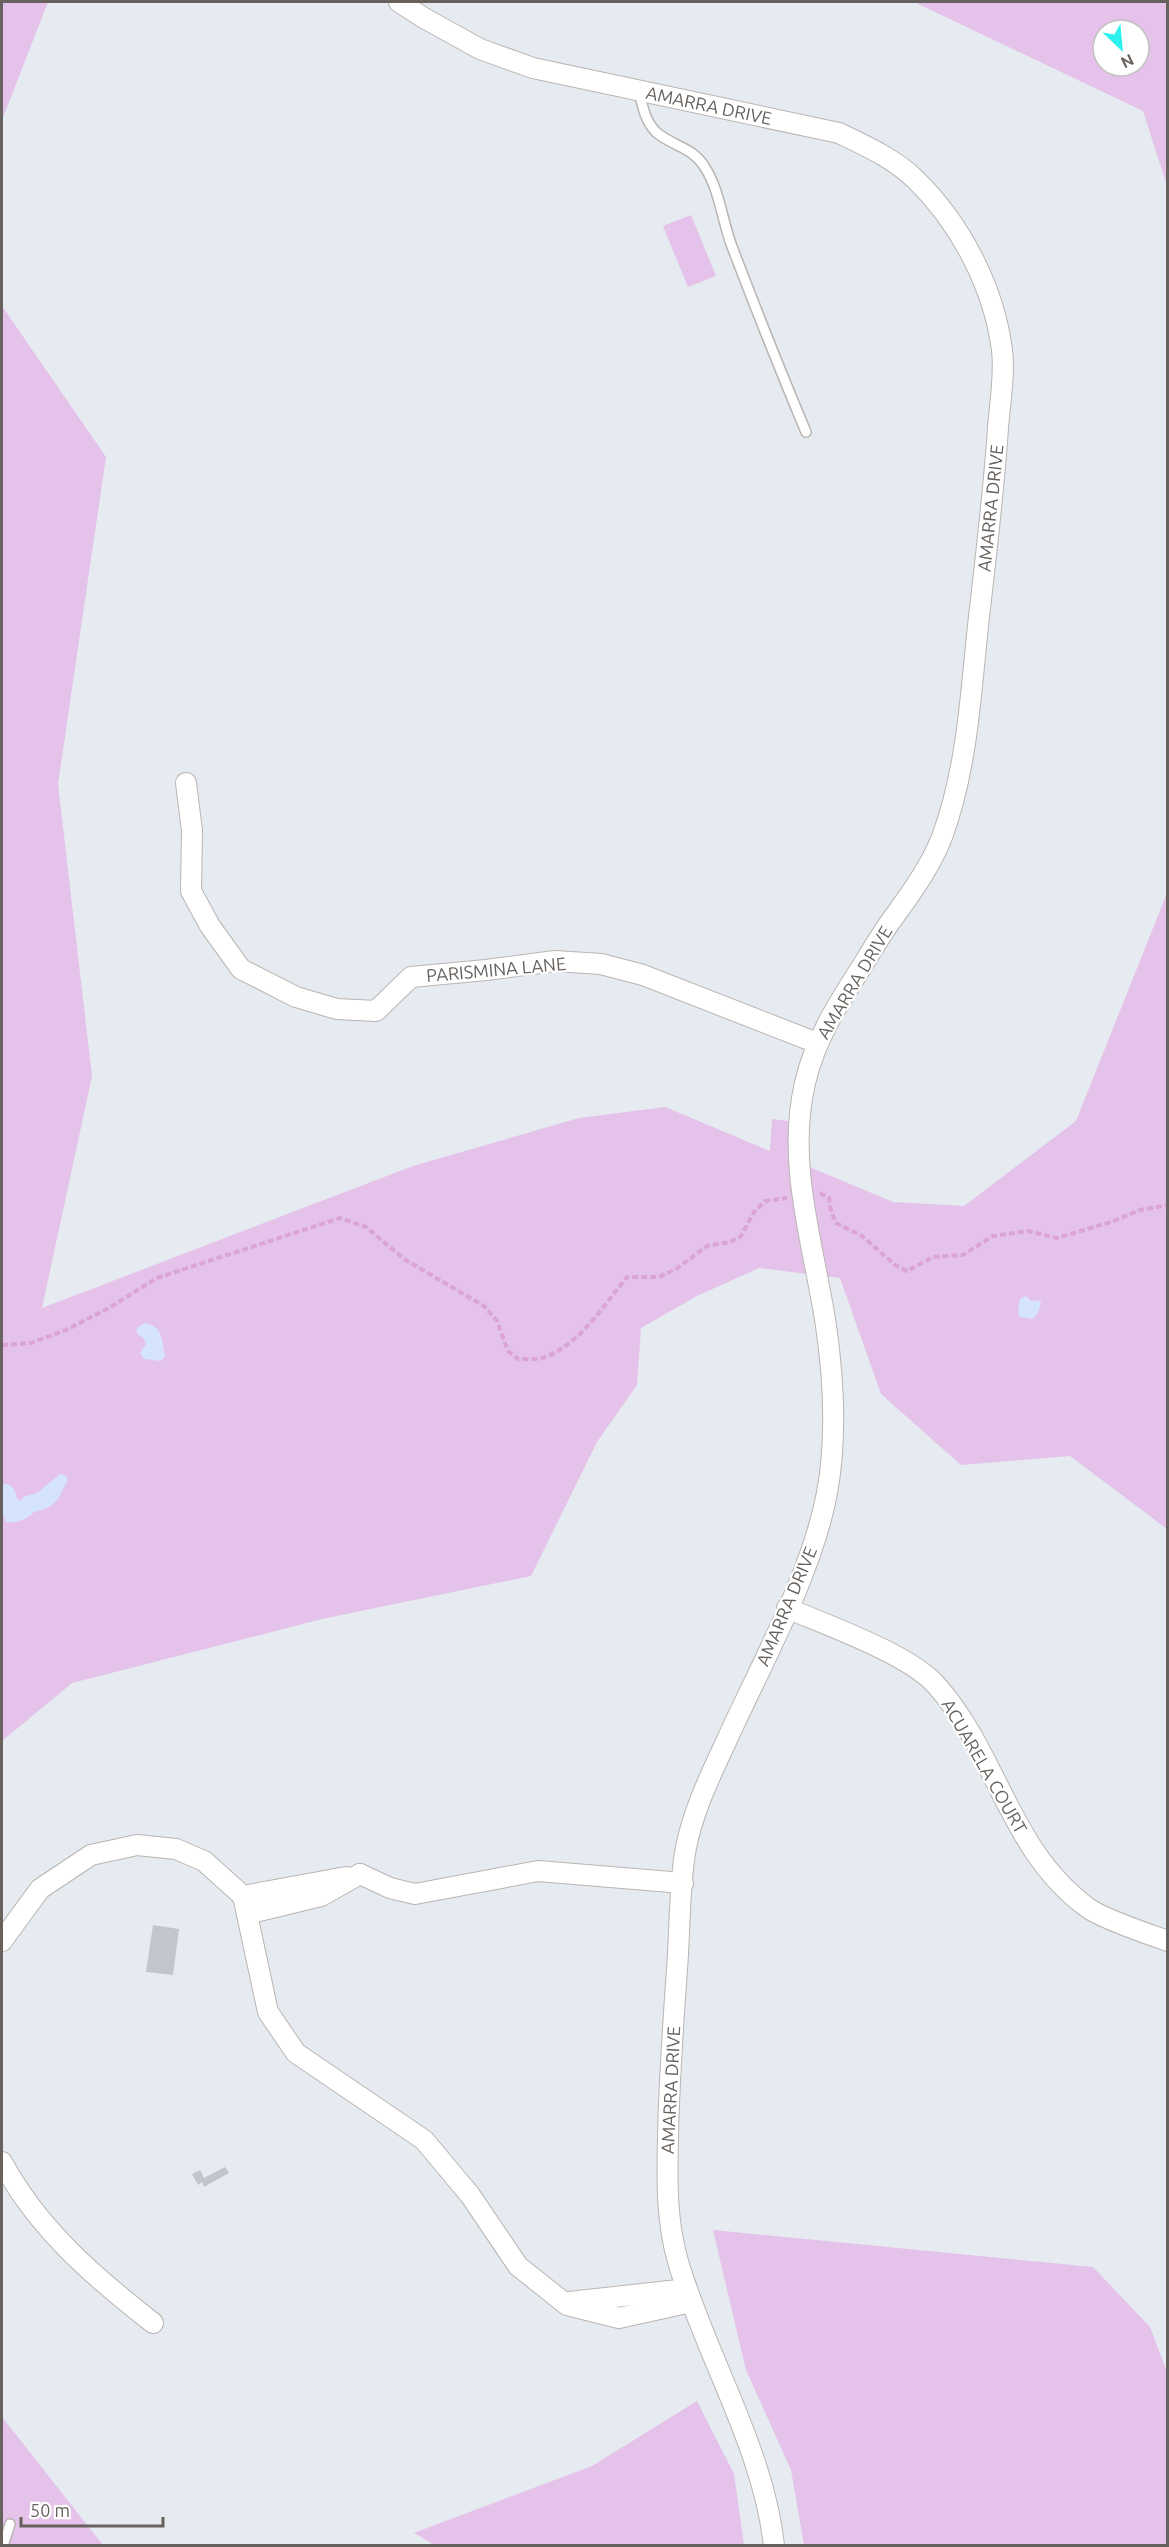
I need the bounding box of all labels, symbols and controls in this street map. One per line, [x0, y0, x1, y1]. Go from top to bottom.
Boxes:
north arrow [1091, 18, 1151, 78]
text: N [1118, 51, 1137, 72]
street label: AMARRA DRIVE [644, 82, 774, 128]
street label: AMARRA DRIVE [973, 443, 1007, 573]
street label: AMARRA DRIVE [812, 922, 896, 1042]
street label: PARISMINA LANE [425, 953, 567, 985]
street label: AMARRA DRIVE [752, 1543, 820, 1669]
street label: ACUARELA COURT [938, 1695, 1032, 1837]
street label: AMARRA DRIVE [657, 2026, 683, 2154]
scale bar [21, 2490, 164, 2528]
text: 50 m [30, 2500, 70, 2520]

